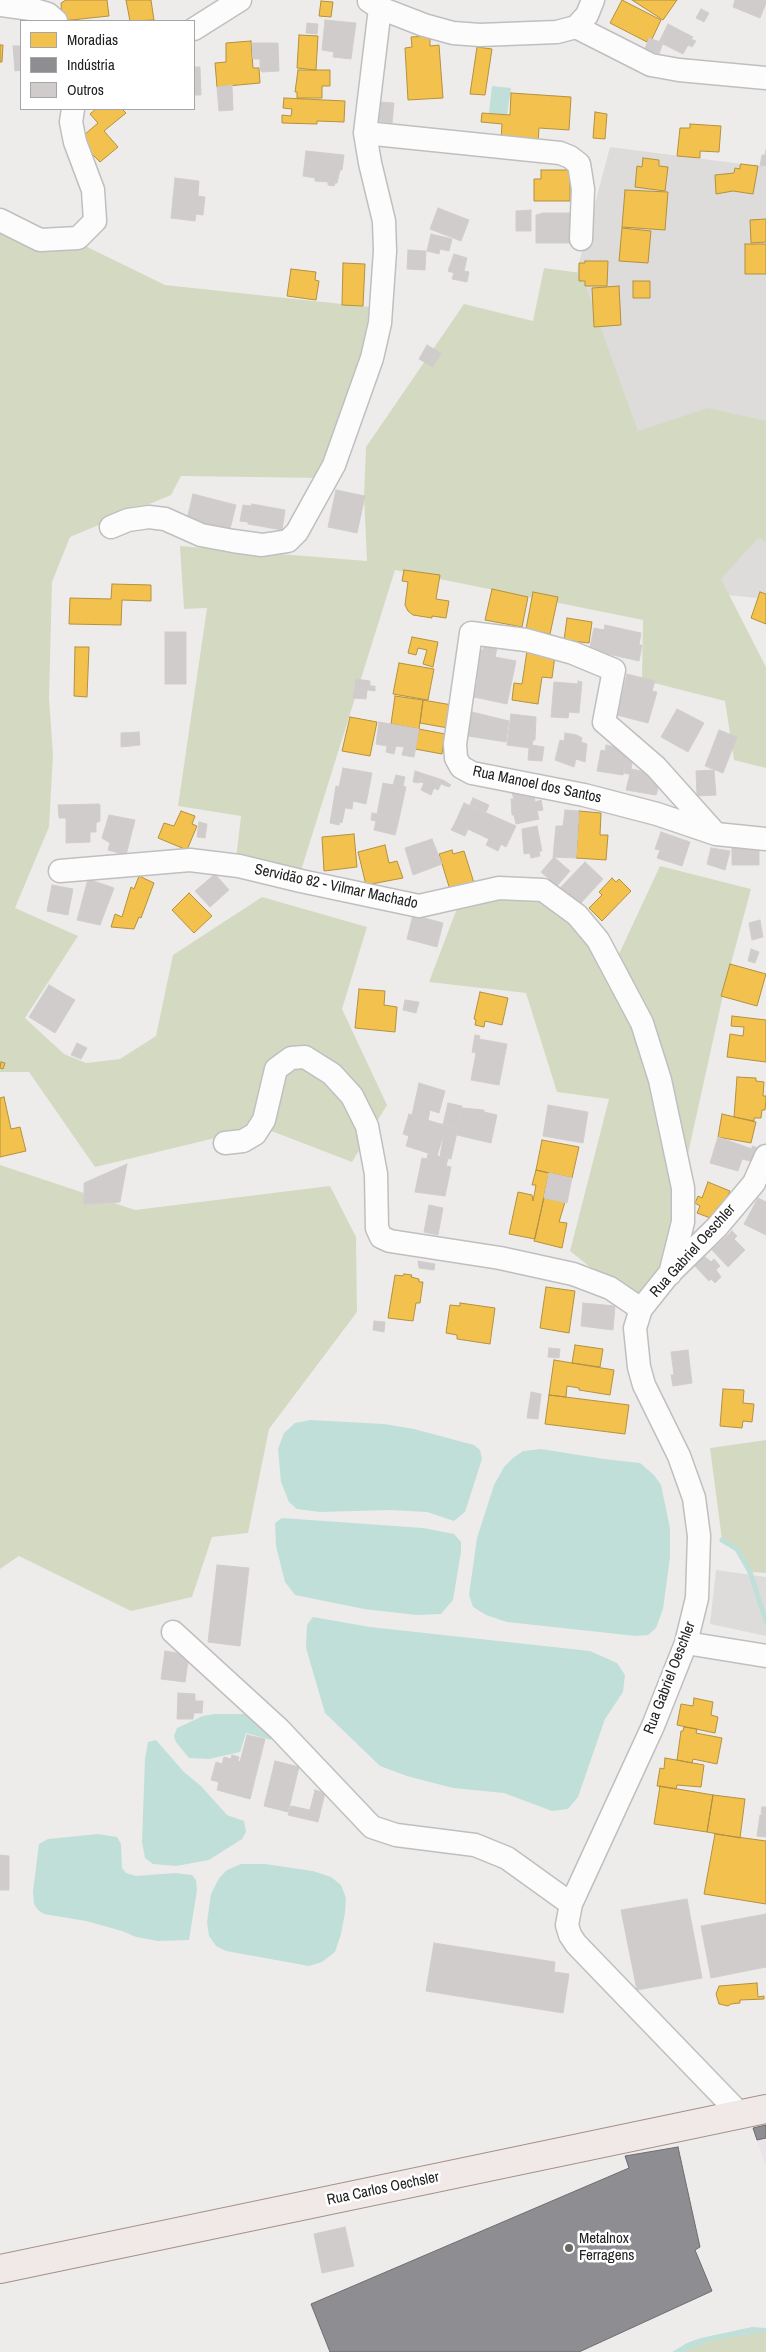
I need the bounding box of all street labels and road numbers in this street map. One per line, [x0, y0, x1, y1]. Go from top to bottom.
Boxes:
street label: Rua Manoel dos Santos [471, 763, 603, 807]
street label: Servidão 82 - Vilmar Machado [253, 861, 419, 913]
street label: Rua Gabriel Oeschler [647, 1201, 739, 1301]
street label: Rua Gabriel Oeschler [640, 1619, 700, 1737]
street label: Rua Carlos Oechsler [325, 2168, 441, 2210]

